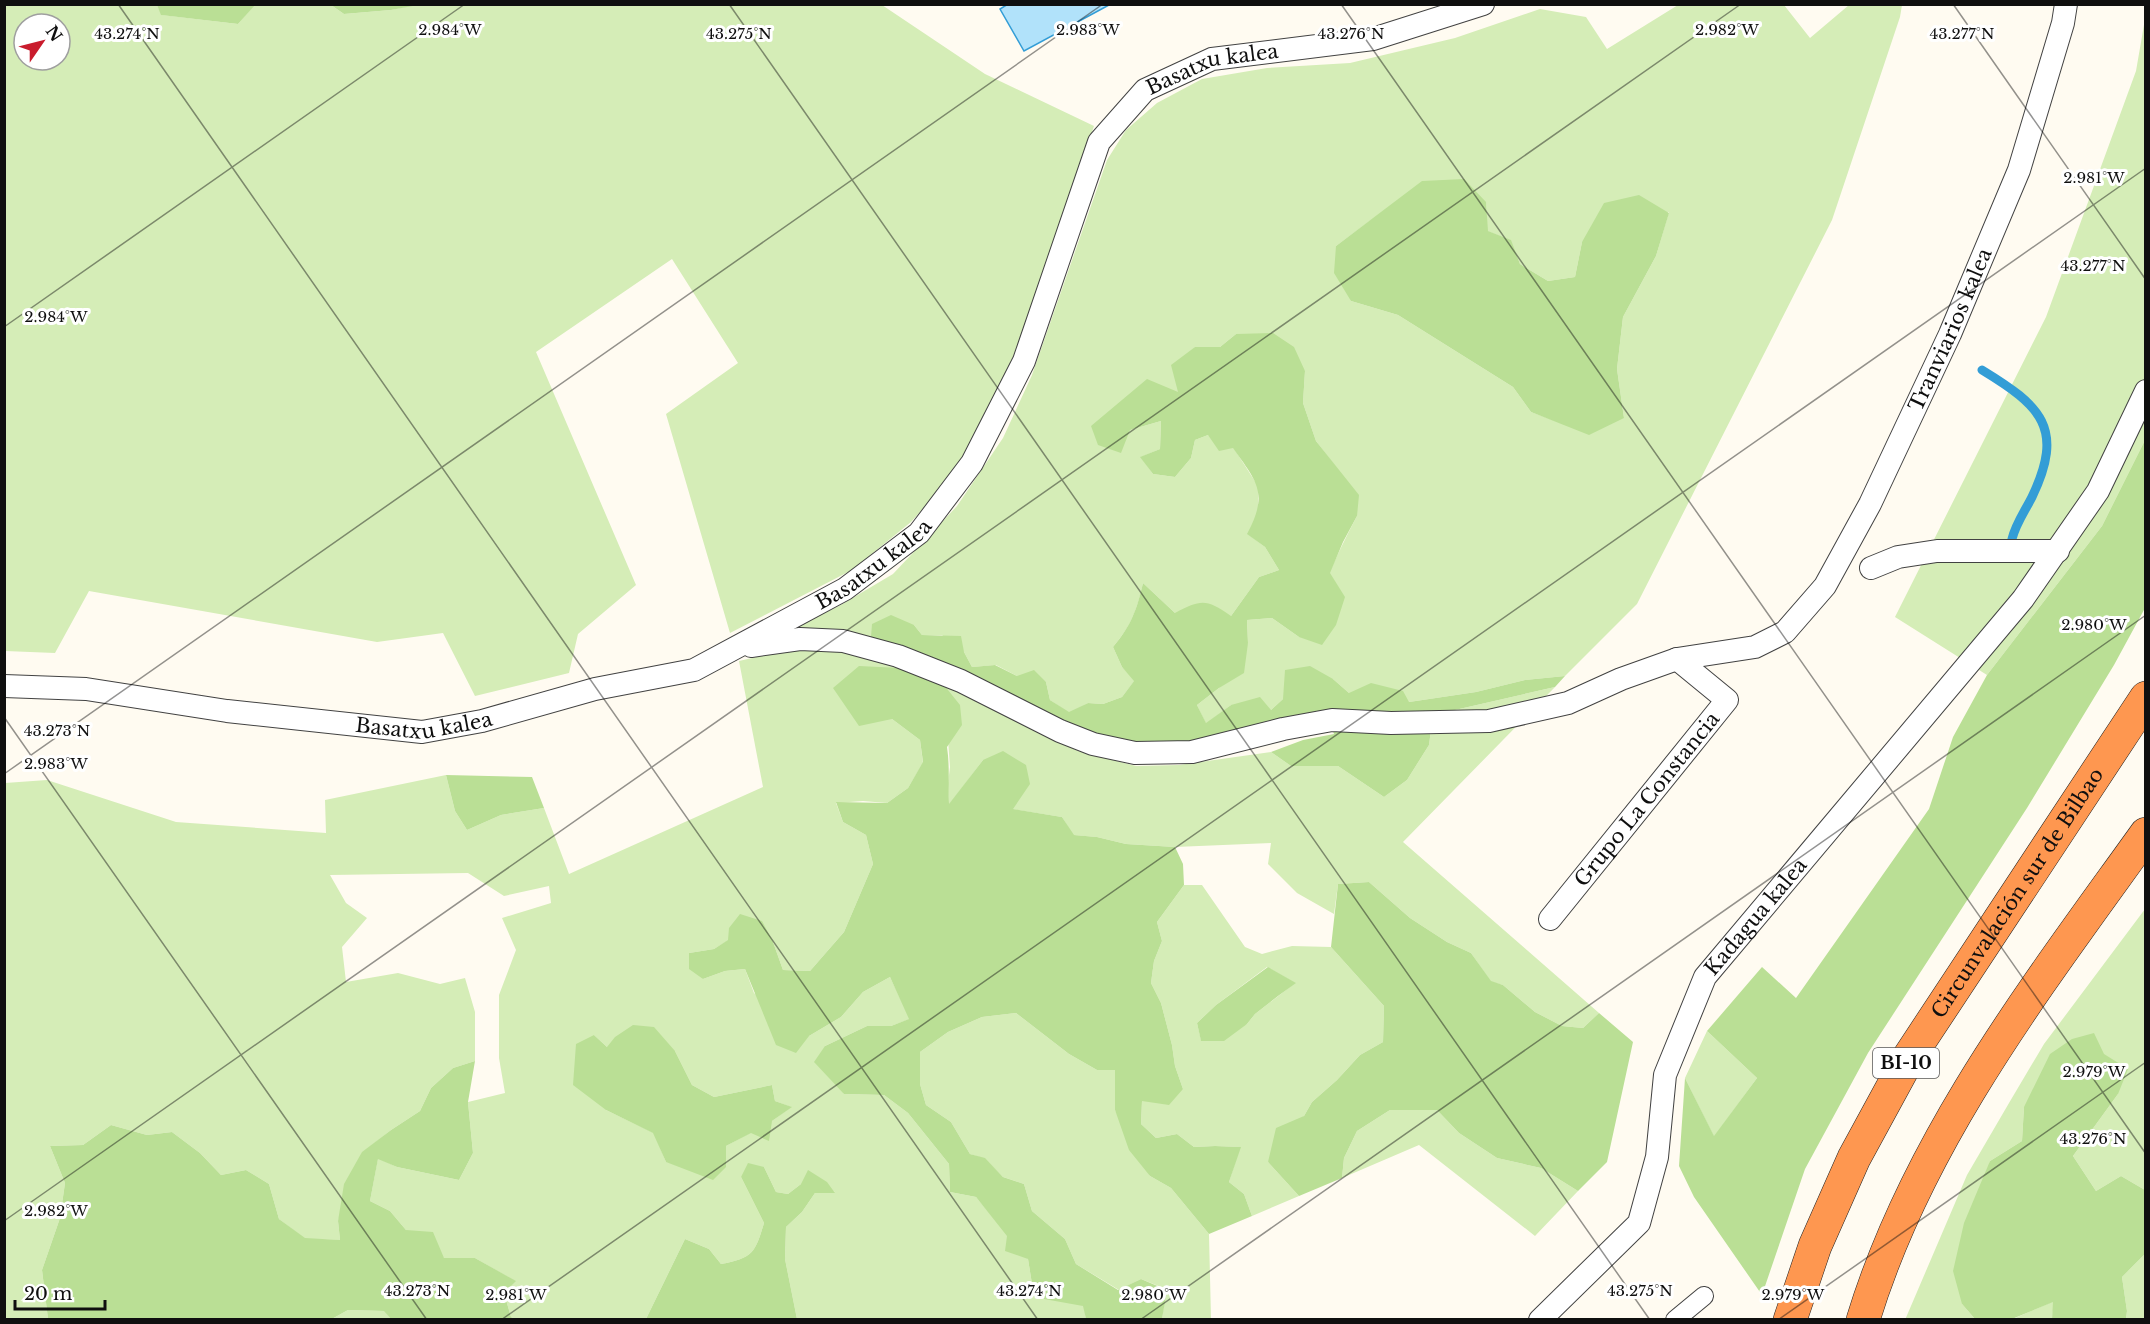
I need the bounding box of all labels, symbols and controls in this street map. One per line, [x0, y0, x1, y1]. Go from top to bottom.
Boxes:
north arrow [12, 12, 72, 72]
text: 2.984°W [418, 20, 482, 39]
text: 2.983°W [1056, 20, 1120, 39]
text: 2.982°W [1695, 20, 1759, 39]
text: N [42, 21, 67, 45]
text: 43.274°N [94, 24, 160, 43]
text: 43.275°N [706, 24, 772, 43]
text: 43.276°N [1317, 24, 1385, 43]
text: 43.277°N [1929, 24, 1995, 43]
street label: Basatxu kalea [1142, 39, 1281, 100]
text: 2.981°W [2063, 168, 2125, 187]
street label: Tranviarios kalea [1903, 244, 1997, 415]
text: 43.277°N [2060, 256, 2126, 275]
text: 2.984°W [24, 307, 88, 326]
street label: Basatxu kalea [812, 514, 937, 614]
text: 2.980°W [2061, 615, 2127, 634]
street label: Basatxu kalea [354, 706, 496, 744]
street label: Grupo La Constancia [1569, 707, 1725, 891]
text: 43.273°N [24, 721, 90, 740]
text: 2.983°W [24, 754, 88, 773]
street label: Circunvalación sur de Bilbao [1926, 763, 2108, 1022]
street label: Kadagua kalea [1700, 853, 1812, 980]
road number: BI-10 [1873, 1048, 1939, 1078]
text: 2.979°W [2063, 1062, 2126, 1081]
text: 43.276°N [2059, 1129, 2127, 1148]
text: 2.982°W [24, 1201, 88, 1220]
scale bar [15, 1273, 105, 1311]
text: 43.273°N [384, 1281, 450, 1300]
text: 43.274°N [996, 1281, 1062, 1300]
text: 43.275°N [1607, 1281, 1673, 1300]
text: 20 m [24, 1283, 72, 1305]
text: 2.981°W [485, 1285, 547, 1304]
text: 2.980°W [1121, 1285, 1187, 1304]
text: 2.979°W [1762, 1285, 1825, 1304]

